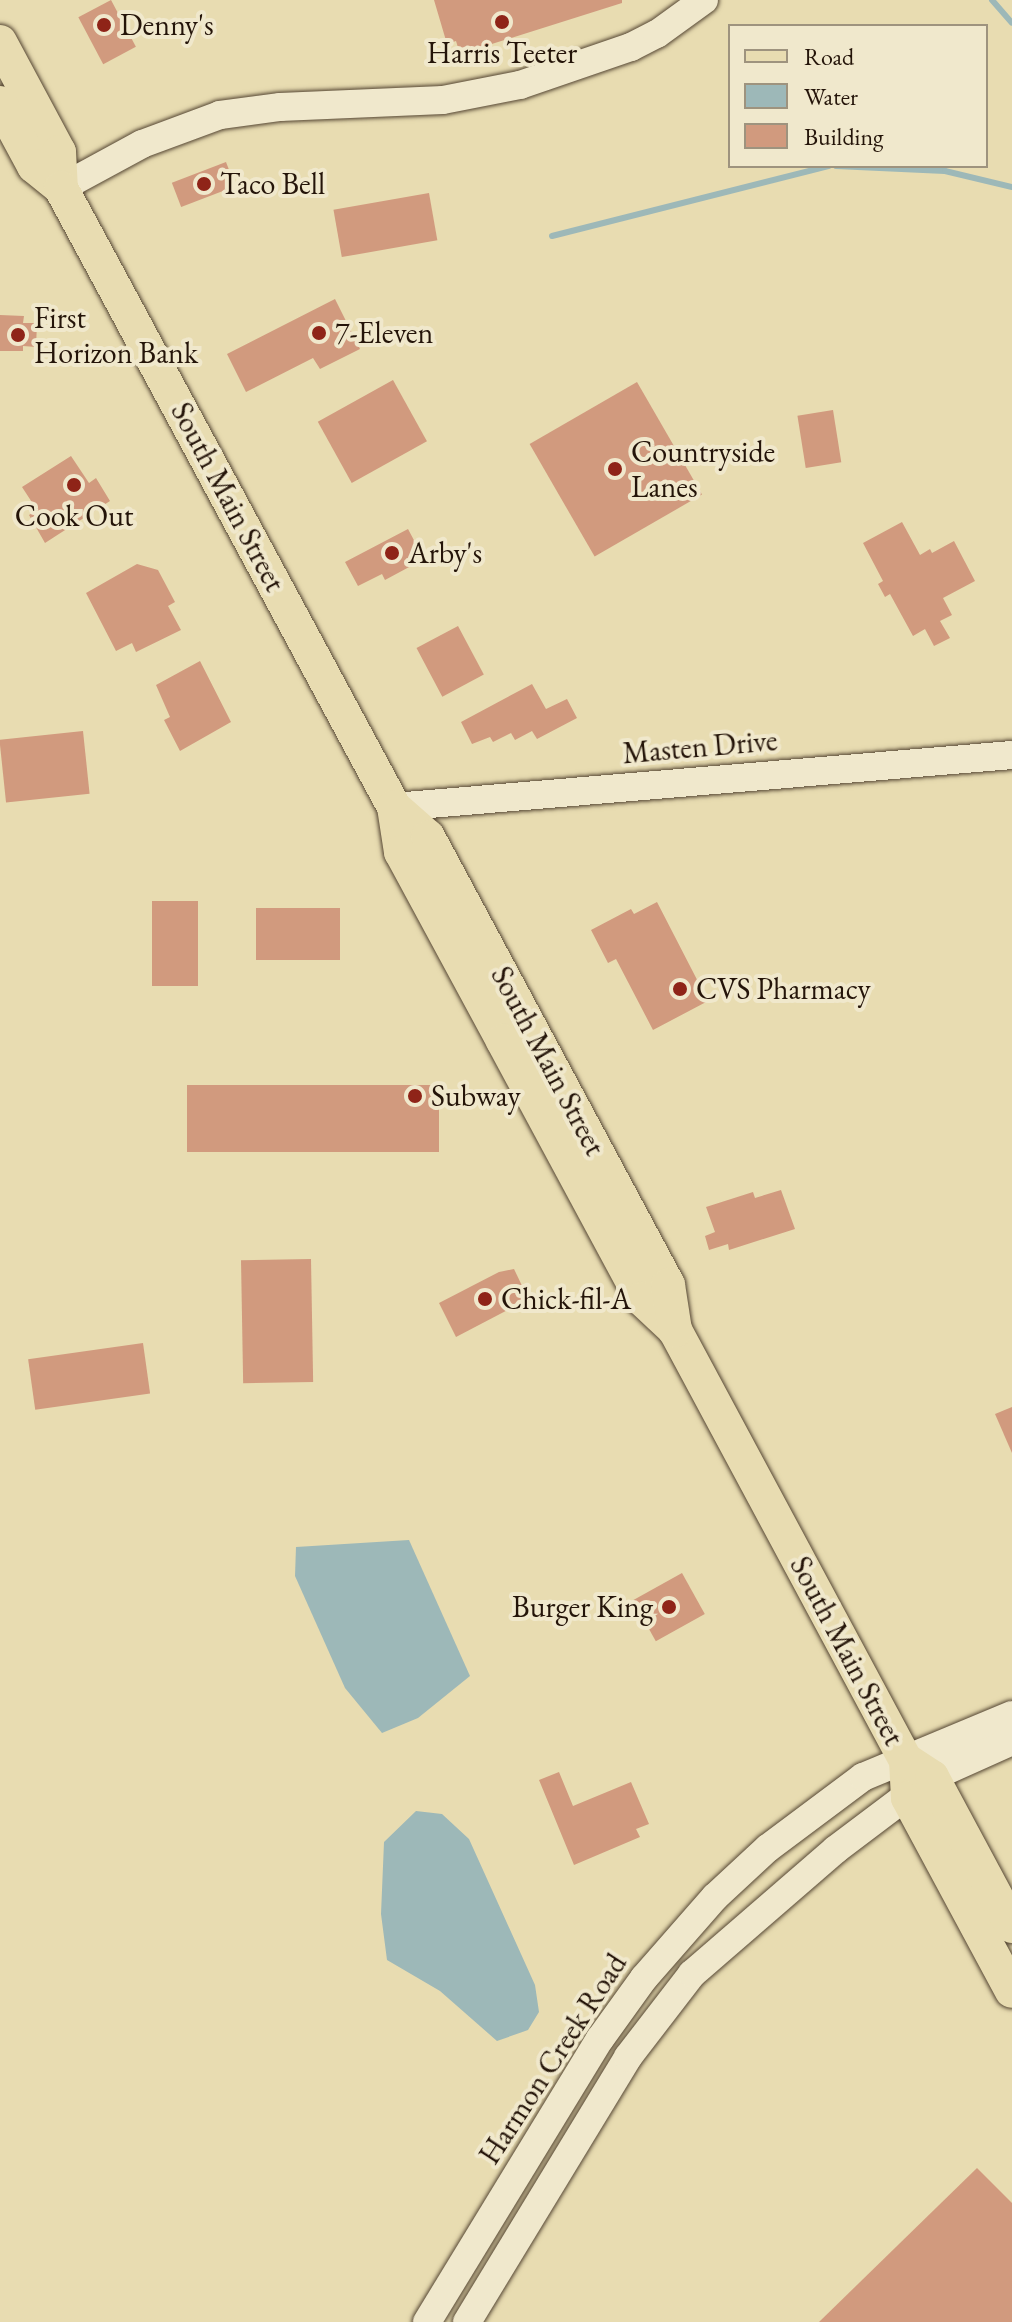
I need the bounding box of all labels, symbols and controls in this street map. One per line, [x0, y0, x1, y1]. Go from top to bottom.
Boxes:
place label: Denny's [120, 7, 214, 43]
marker: Harris Teeter [493, 13, 511, 31]
marker: Denny's [95, 16, 113, 34]
legend [728, 24, 988, 168]
place label: Harris Teeter [427, 35, 577, 71]
text: Road [804, 41, 854, 72]
text: Water [804, 81, 858, 112]
text: Building [804, 121, 884, 152]
place label: Taco Bell [220, 166, 325, 202]
marker: Taco Bell [195, 175, 213, 193]
place label: First Horizon Bank [34, 300, 198, 370]
place label: 7-Eleven [335, 315, 433, 351]
marker: 7-Eleven [310, 324, 328, 342]
marker: First Horizon Bank [9, 326, 27, 344]
street label: South Main Street [163, 396, 293, 598]
place label: Countryside Lanes [631, 434, 775, 504]
marker: Countryside Lanes [606, 460, 624, 478]
marker: Cook Out [65, 476, 83, 494]
place label: Cook Out [15, 498, 133, 534]
place label: Arby's [408, 535, 482, 571]
marker: Arby's [383, 544, 401, 562]
street label: Masten Drive [621, 722, 779, 772]
street label: South Main Street [483, 960, 613, 1162]
place label: CVS Pharmacy [696, 971, 871, 1007]
marker: CVS Pharmacy [671, 980, 689, 998]
place label: Subway [431, 1078, 521, 1114]
marker: Subway [406, 1087, 424, 1105]
place label: Chick-fil-A [501, 1281, 631, 1317]
marker: Chick-fil-A [476, 1290, 494, 1308]
street label: South Main Street [782, 1550, 912, 1752]
place label: Burger King [512, 1589, 653, 1625]
marker: Burger King [660, 1598, 678, 1616]
street label: Harmon Creek Road [472, 1947, 634, 2171]

